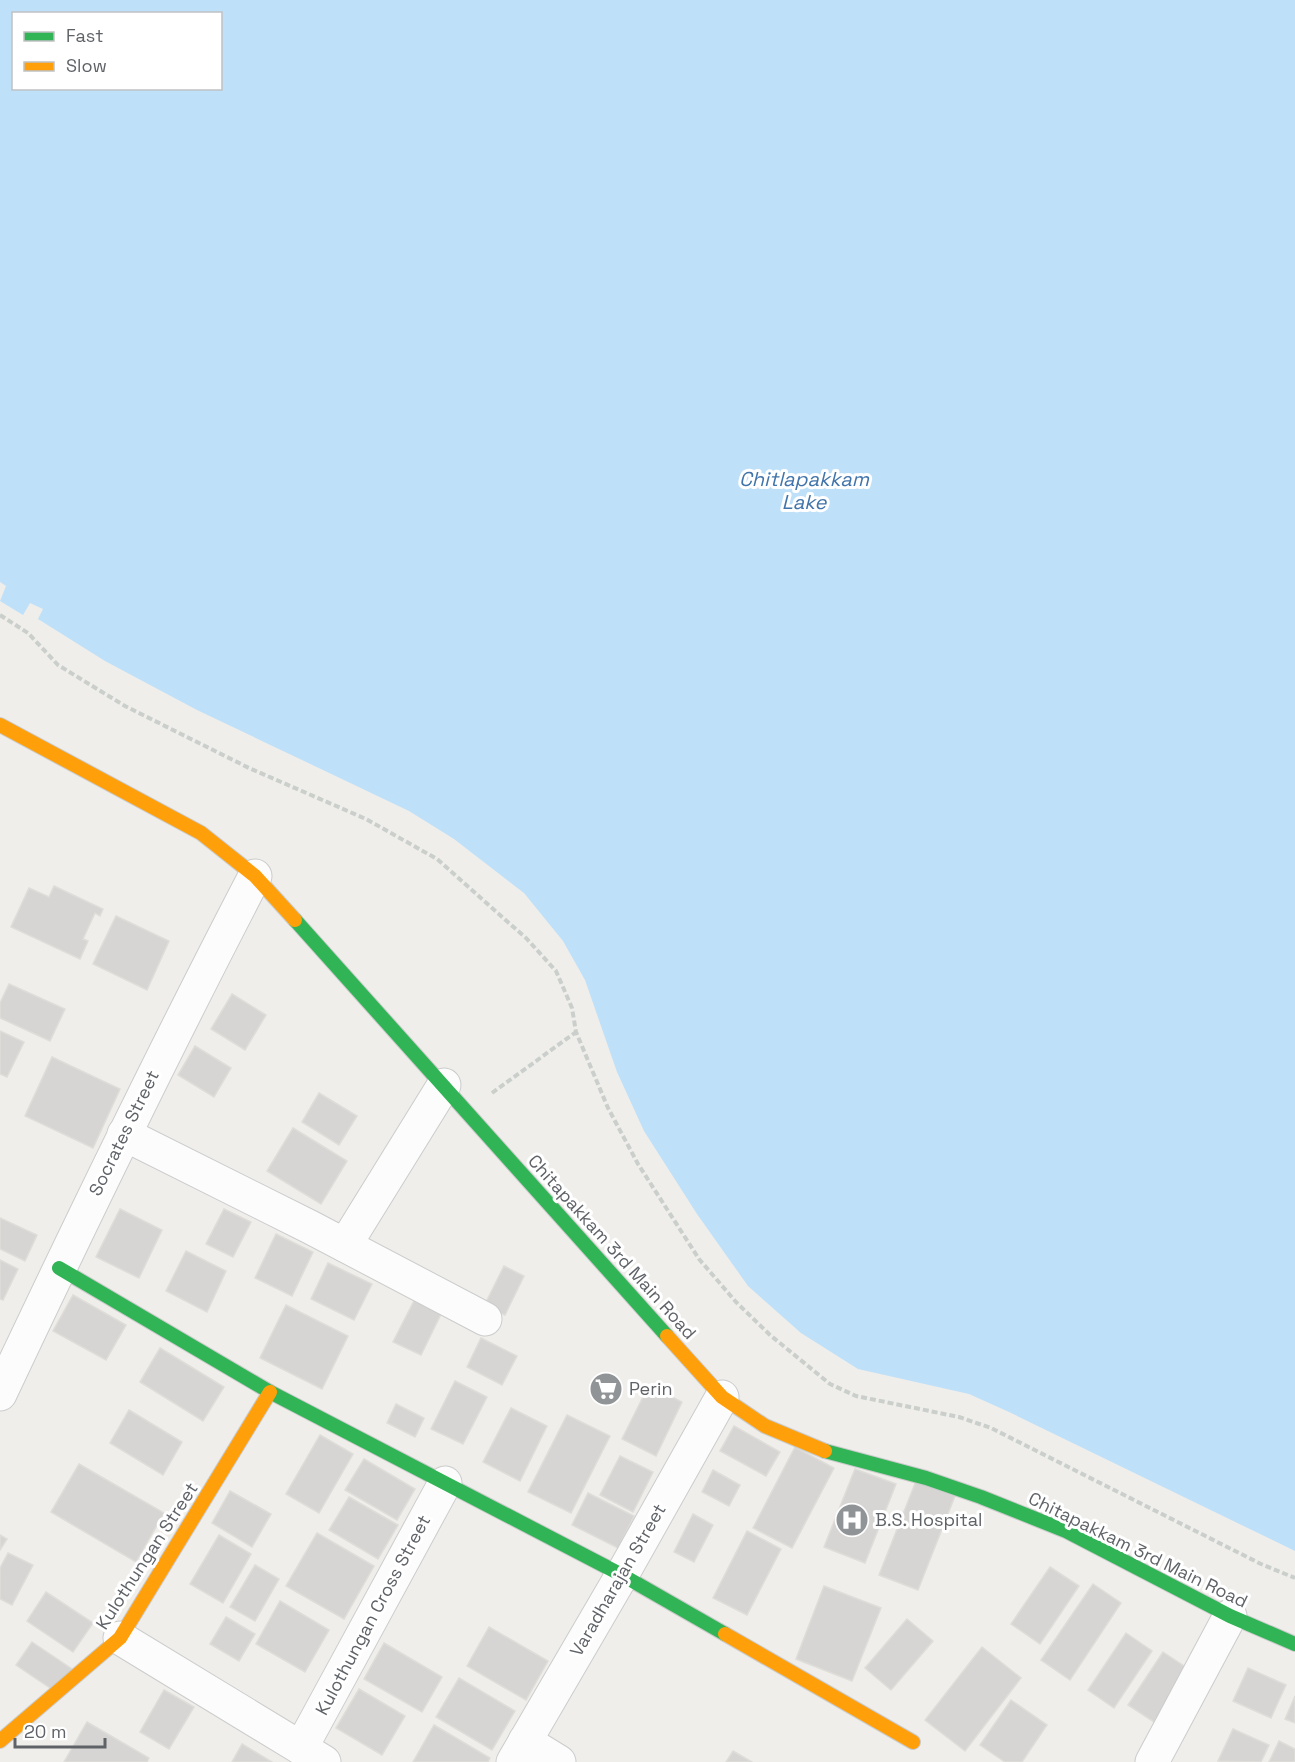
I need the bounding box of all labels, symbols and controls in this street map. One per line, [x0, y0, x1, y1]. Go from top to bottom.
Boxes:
legend [12, 12, 222, 90]
text: Fast [66, 24, 103, 47]
text: Slow [66, 54, 107, 77]
water label: Chitlapakkam Lake [739, 466, 870, 515]
street label: Socrates Street [83, 1066, 164, 1199]
street label: Chitapakkam 3rd Main Road [523, 1149, 702, 1344]
supermarket icon: Perin [588, 1371, 624, 1407]
place label: Perin [629, 1377, 672, 1400]
street label: Kulothungan Street [90, 1478, 203, 1634]
street label: Chitapakkam 3rd Main Road [1025, 1486, 1252, 1613]
street label: Varadharajan Street [564, 1499, 671, 1660]
hospital icon: B.S. Hospital [834, 1502, 870, 1538]
place label: B.S. Hospital [875, 1508, 982, 1531]
street label: Kulothungan Cross Street [310, 1511, 435, 1719]
scale bar [15, 1711, 105, 1749]
text: 20 m [24, 1720, 67, 1743]

